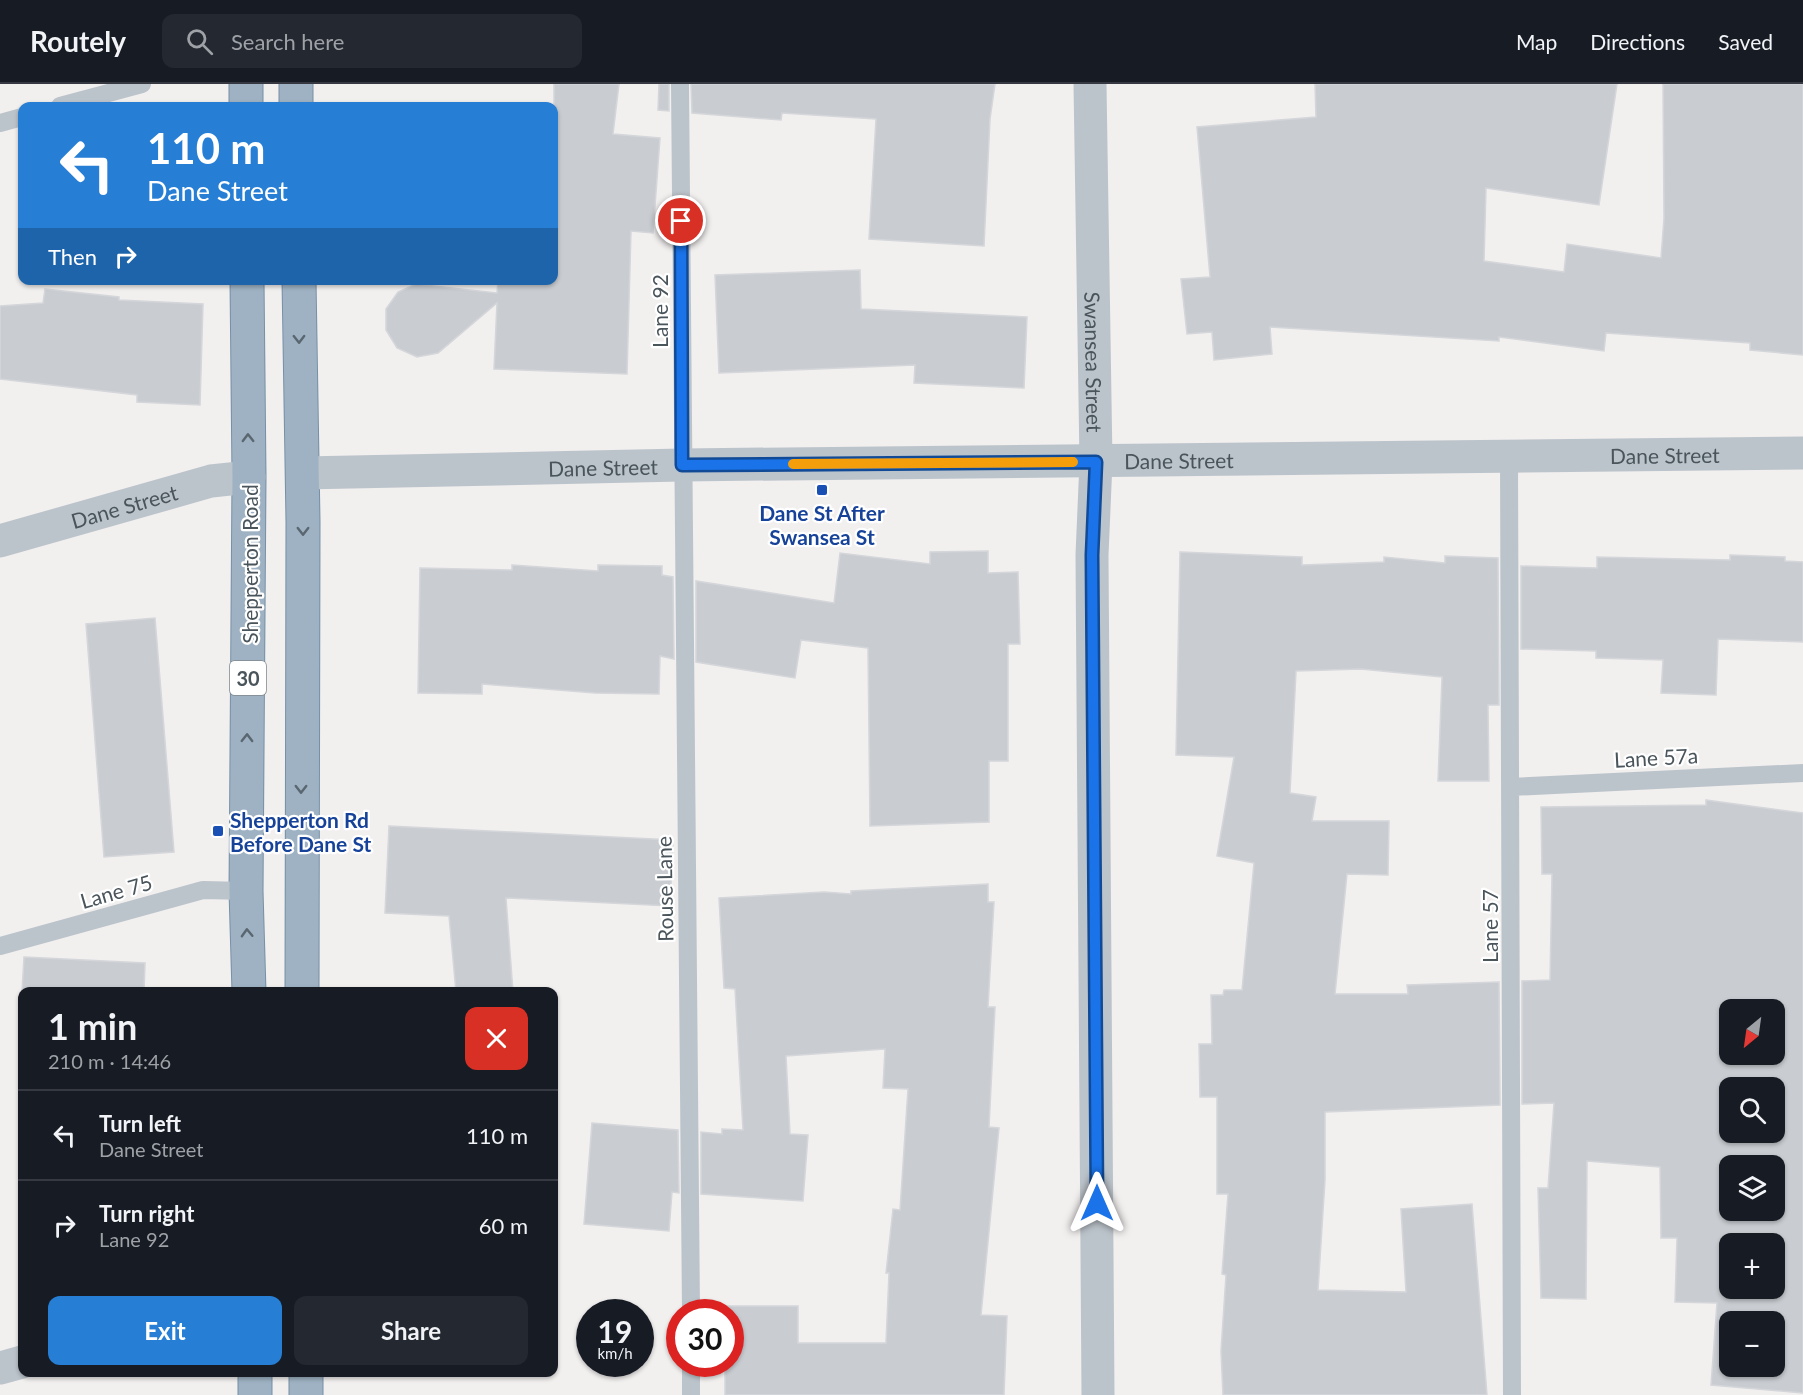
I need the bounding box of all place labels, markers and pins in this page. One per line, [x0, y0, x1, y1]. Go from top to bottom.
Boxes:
pin [655, 195, 706, 246]
marker: Dane St After Swansea St [815, 483, 829, 497]
place label: Dane St After Swansea St [759, 500, 885, 549]
place label: Shepperton Rd Before Dane St [230, 807, 371, 856]
marker: Shepperton Rd Before Dane St [211, 824, 225, 838]

